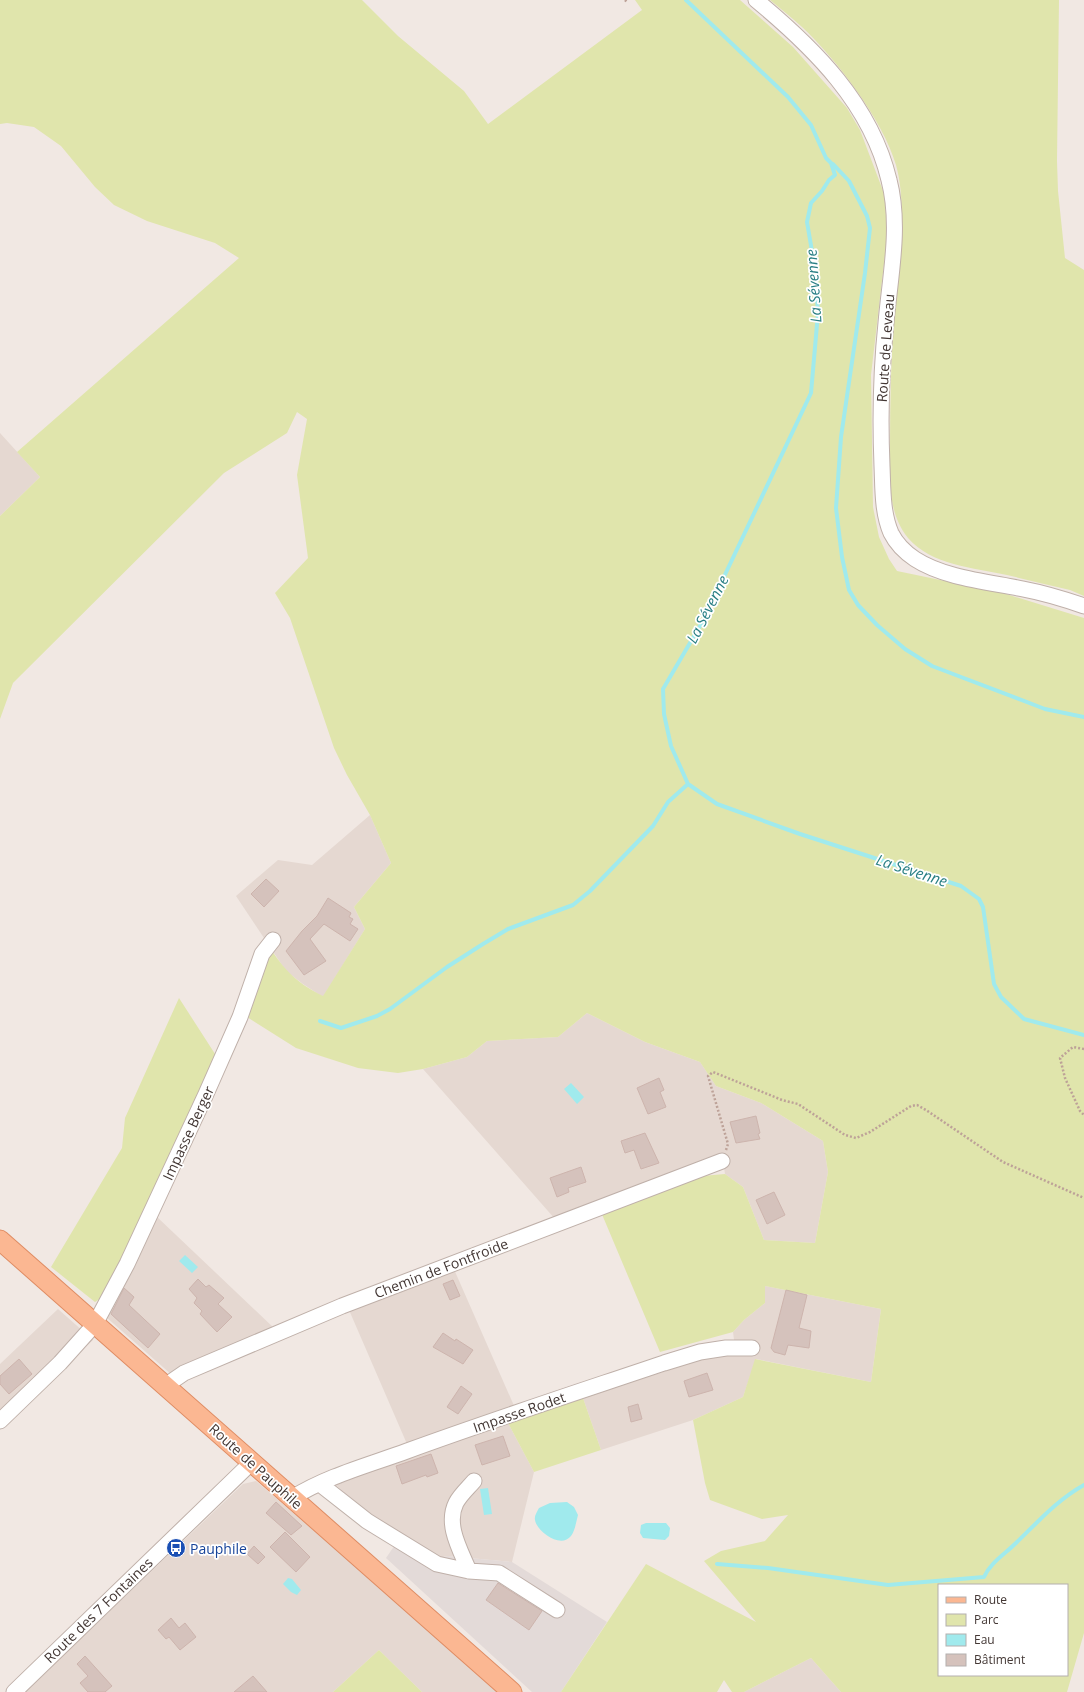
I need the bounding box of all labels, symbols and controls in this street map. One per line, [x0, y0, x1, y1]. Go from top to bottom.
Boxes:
water label: La Sévenne [800, 248, 826, 323]
street label: Route de Leveau [872, 293, 898, 403]
water label: La Sévenne [681, 571, 733, 646]
water label: La Sévenne [874, 849, 951, 891]
street label: Impasse Berger [158, 1083, 218, 1183]
street label: Chemin de Fontfroide [371, 1234, 511, 1302]
street label: Impasse Rodet [470, 1387, 568, 1437]
street label: Route de Pauphile [205, 1419, 307, 1513]
bus stop icon: Pauphile [165, 1537, 187, 1559]
place label: Pauphile [190, 1539, 247, 1558]
street label: Route des 7 Fontaines [40, 1553, 157, 1667]
legend [938, 1584, 1068, 1676]
text: Route [974, 1591, 1007, 1608]
text: Parc [974, 1611, 999, 1628]
text: Eau [974, 1631, 995, 1648]
text: Bâtiment [974, 1651, 1025, 1668]

